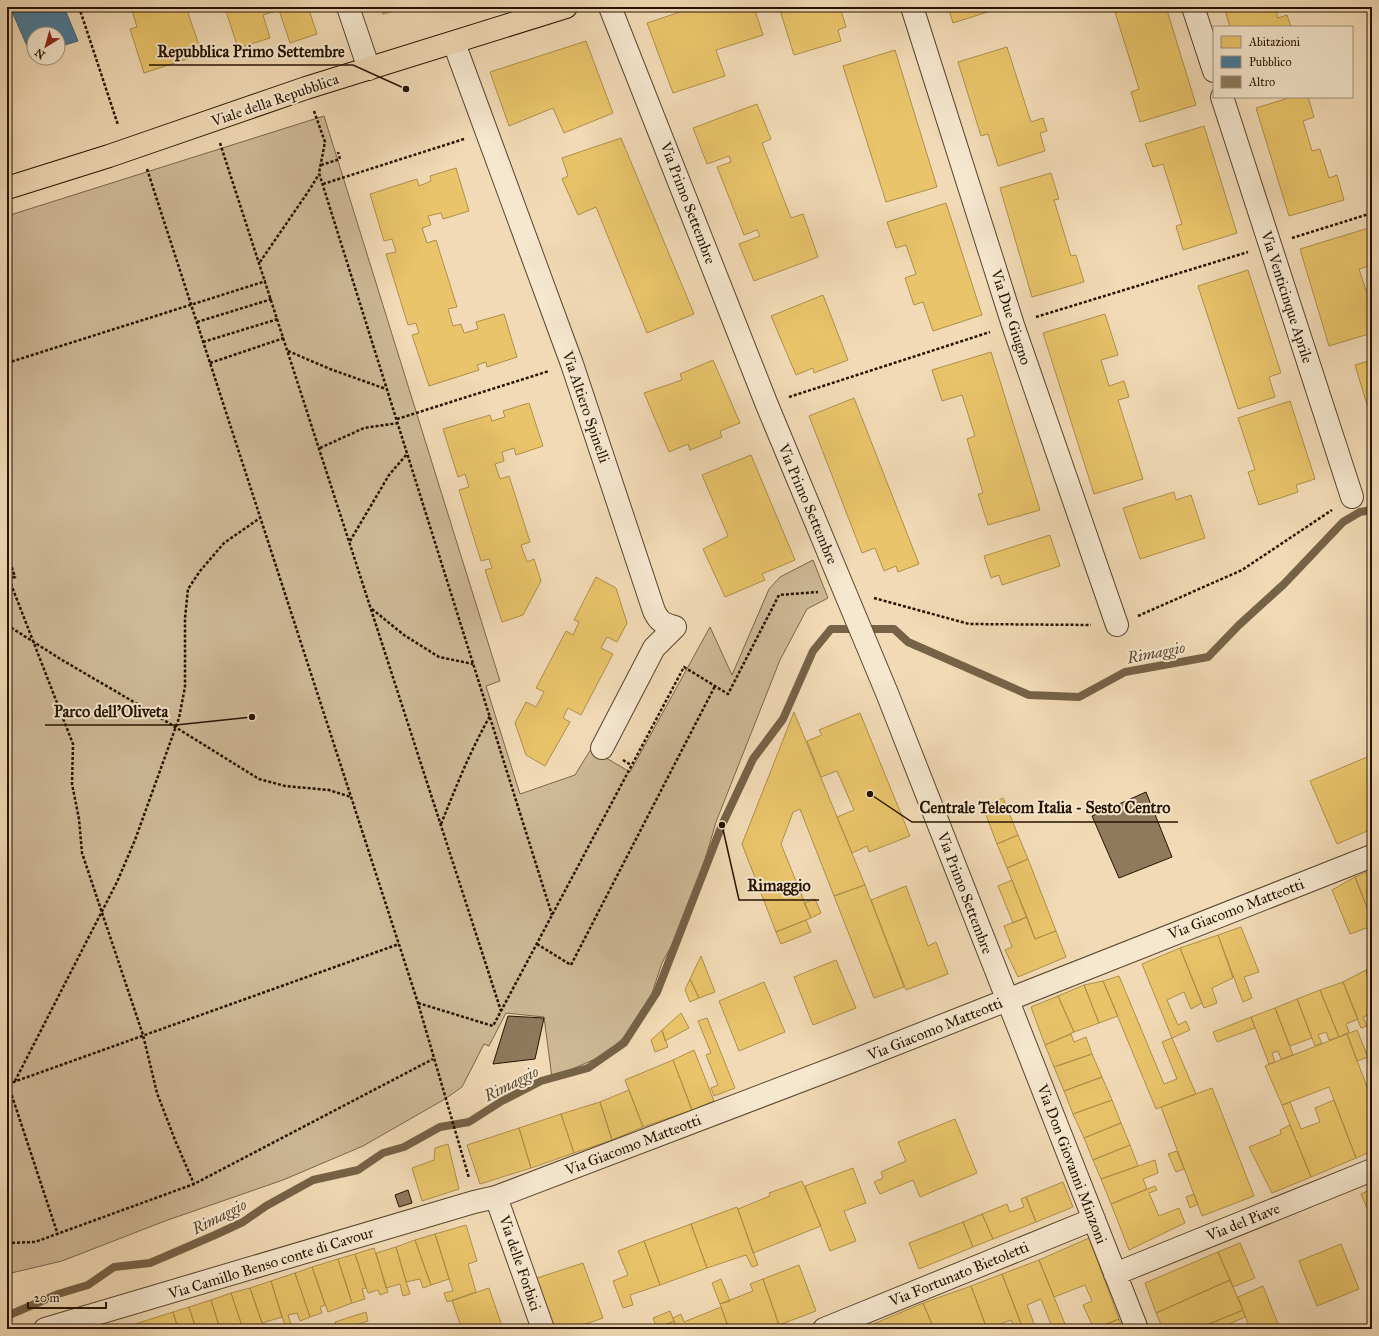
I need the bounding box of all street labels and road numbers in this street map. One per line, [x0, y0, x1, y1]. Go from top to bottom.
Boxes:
street label: Viale della Repubblica [208, 70, 342, 131]
street label: Via Primo Settembre [656, 139, 720, 266]
street label: Via Venticinque Aprile [1256, 228, 1317, 366]
street label: Via Due Giugno [987, 266, 1035, 367]
street label: Via Altiero Spinelli [558, 348, 614, 465]
street label: Via Primo Settembre [774, 440, 842, 567]
street label: Via Primo Settembre [933, 829, 997, 956]
street label: Via Giacomo Matteotti [1165, 875, 1306, 944]
street label: Via Giacomo Matteotti [864, 994, 1005, 1065]
street label: Via Don Giovanni Minzoni [1033, 1081, 1111, 1246]
street label: Via Giacomo Matteotti [562, 1111, 703, 1180]
street label: Via del Piave [1203, 1199, 1282, 1245]
street label: Via delle Forbici [495, 1212, 545, 1313]
street label: Via Camillo Benso conte di Cavour [165, 1223, 376, 1303]
street label: Via Fortunato Bietoletti [886, 1238, 1031, 1311]

